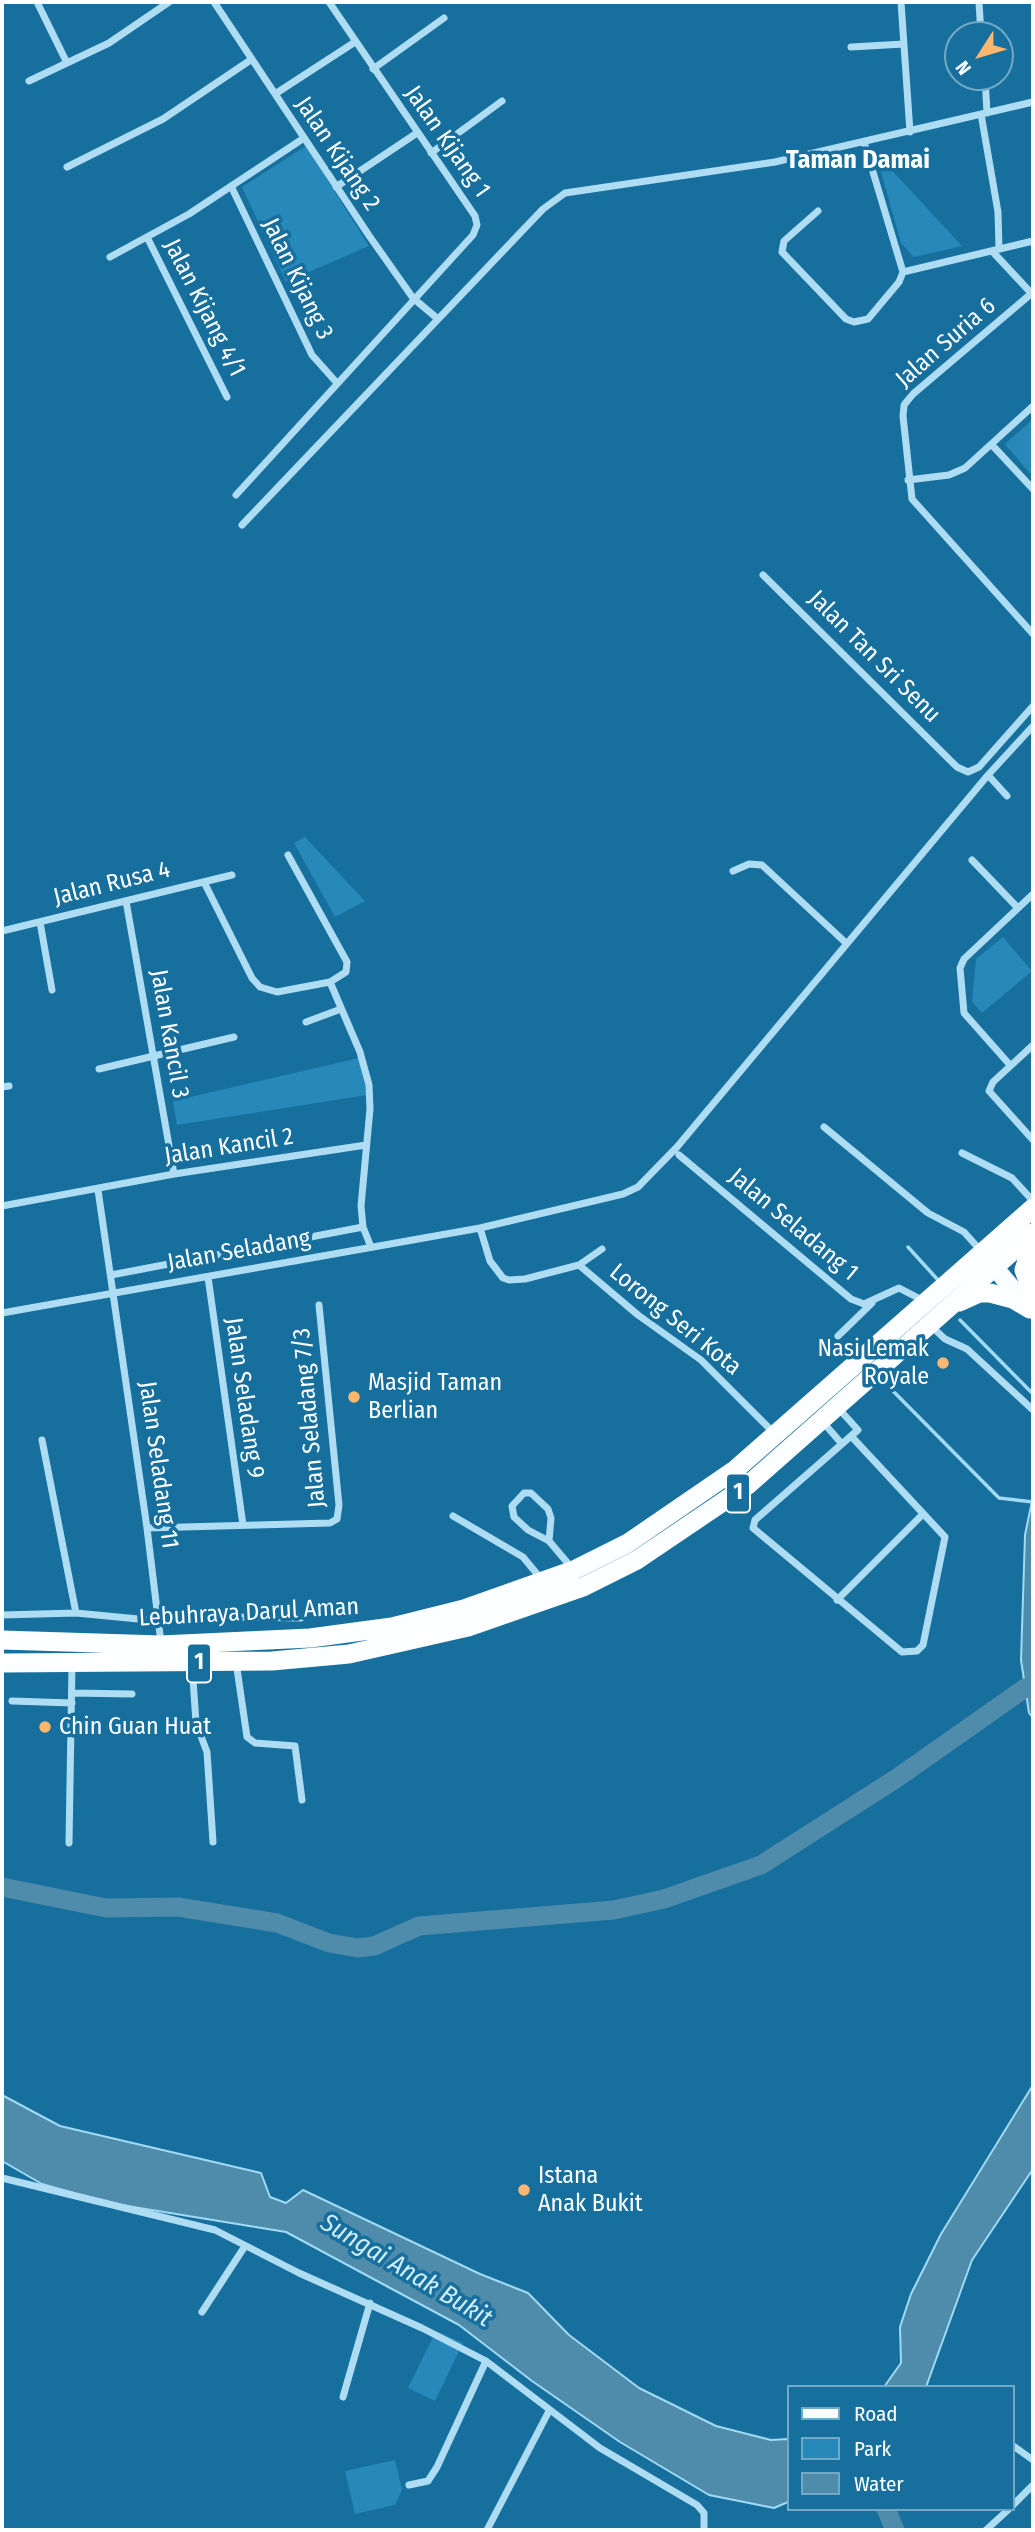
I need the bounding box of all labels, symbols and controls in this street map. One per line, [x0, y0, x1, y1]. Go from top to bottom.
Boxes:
north arrow [944, 21, 1014, 91]
text: N [951, 56, 976, 79]
street label: Jalan Kijang 1 [398, 81, 496, 203]
street label: Jalan Kijang 2 [288, 92, 386, 216]
district label: Taman Damai [786, 145, 930, 177]
street label: Jalan Kijang 3 [255, 214, 339, 344]
street label: Jalan Kijang 4/1 [157, 234, 251, 382]
street label: Jalan Suria 6 [890, 292, 1002, 394]
street label: Jalan Tan Sri Senu [802, 585, 946, 729]
street label: Jalan Rusa 4 [51, 856, 173, 912]
street label: Jalan Kancil 3 [143, 967, 195, 1101]
street label: Jalan Kancil 2 [162, 1123, 296, 1171]
street label: Jalan Seladang 1 [723, 1163, 863, 1287]
street label: Jalan Seladang [165, 1224, 313, 1278]
street label: Lorong Seri Kota [603, 1258, 747, 1382]
street label: Jalan Seladang 9 [218, 1316, 270, 1480]
street label: Jalan Seladang 7/3 [288, 1327, 332, 1509]
place label: Nasi Lemak Royale [818, 1335, 929, 1391]
marker: Nasi Lemak Royale [935, 1355, 951, 1371]
place label: Masjid Taman Berlian [368, 1369, 502, 1425]
street label: Jalan Seladang 11 [132, 1379, 184, 1551]
marker: Masjid Taman Berlian [346, 1389, 362, 1405]
road number: 1 [726, 1474, 750, 1512]
street label: Lebuhraya Darul Aman [138, 1593, 360, 1633]
road number: 1 [187, 1644, 211, 1682]
place label: Chin Guan Huat [59, 1713, 211, 1741]
marker: Chin Guan Huat [37, 1719, 53, 1735]
place label: Istana Anak Bukit [538, 2162, 643, 2218]
marker: Istana Anak Bukit [516, 2182, 532, 2198]
water label: Sungai Anak Bukit [315, 2208, 497, 2334]
legend [786, 2385, 1014, 2511]
text: Road [854, 2401, 898, 2427]
text: Park [854, 2436, 891, 2462]
text: Water [854, 2471, 904, 2497]

